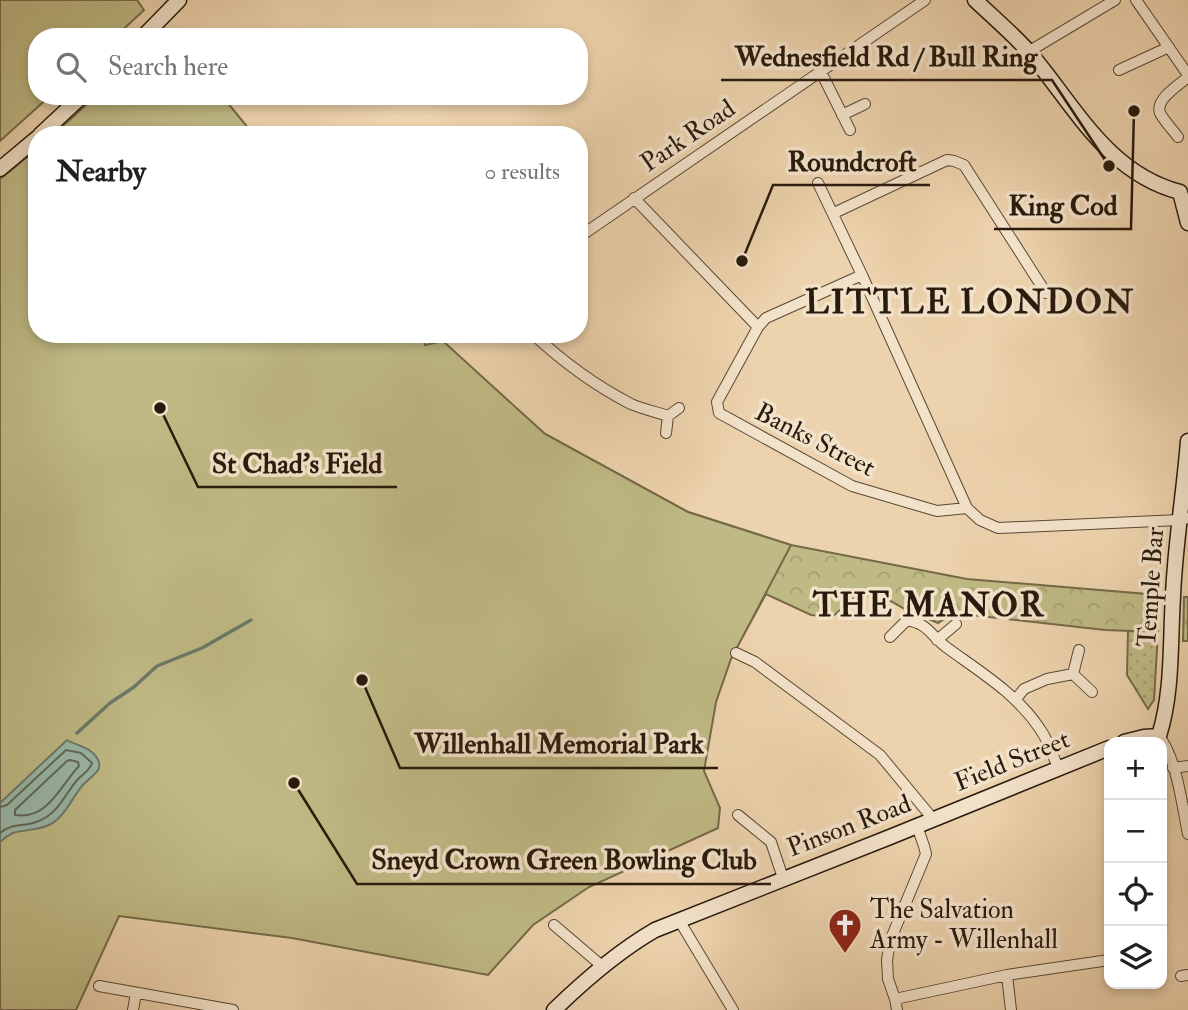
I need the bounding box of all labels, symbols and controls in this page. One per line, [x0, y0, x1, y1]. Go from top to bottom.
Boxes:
search box [28, 28, 588, 105]
callout: Wednesfield Rd / Bull Ring [721, 31, 1052, 80]
text: Wednesfield Rd / Bull Ring [734, 40, 1038, 75]
icon: search [52, 48, 90, 86]
text: Search here [108, 51, 228, 83]
street label: Park Road [635, 93, 742, 179]
callout: Roundcroft [773, 136, 930, 185]
text: Roundcroft [787, 145, 917, 180]
text: Nearby [56, 153, 146, 190]
text: 0 results [484, 157, 560, 186]
callout: King Cod [994, 180, 1131, 229]
text: King Cod [1009, 189, 1118, 224]
district label: LITTLE LONDON [805, 282, 1135, 323]
street label: Banks Street [750, 396, 880, 484]
callout: St Chad's Field [198, 438, 397, 487]
text: St Chad's Field [212, 447, 382, 482]
street label: Temple Bar [1131, 526, 1172, 648]
district label: THE MANOR [812, 585, 1045, 626]
callout: Willenhall Memorial Park [400, 719, 718, 768]
street label: Field Street [950, 723, 1074, 799]
text: Willenhall Memorial Park [413, 727, 704, 762]
map controls [1104, 737, 1167, 989]
button: + [1104, 737, 1167, 800]
street label: Pinson Road [783, 788, 916, 864]
button: − [1104, 800, 1167, 863]
callout: Sneyd Crown Green Bowling Club [357, 835, 771, 884]
text: Sneyd Crown Green Bowling Club [371, 843, 757, 878]
button: locate [1104, 863, 1167, 926]
place label: The Salvation Army - Willenhall [869, 894, 1058, 956]
church icon: The Salvation Army - Willenhall [826, 906, 864, 955]
button: layers [1104, 926, 1167, 989]

